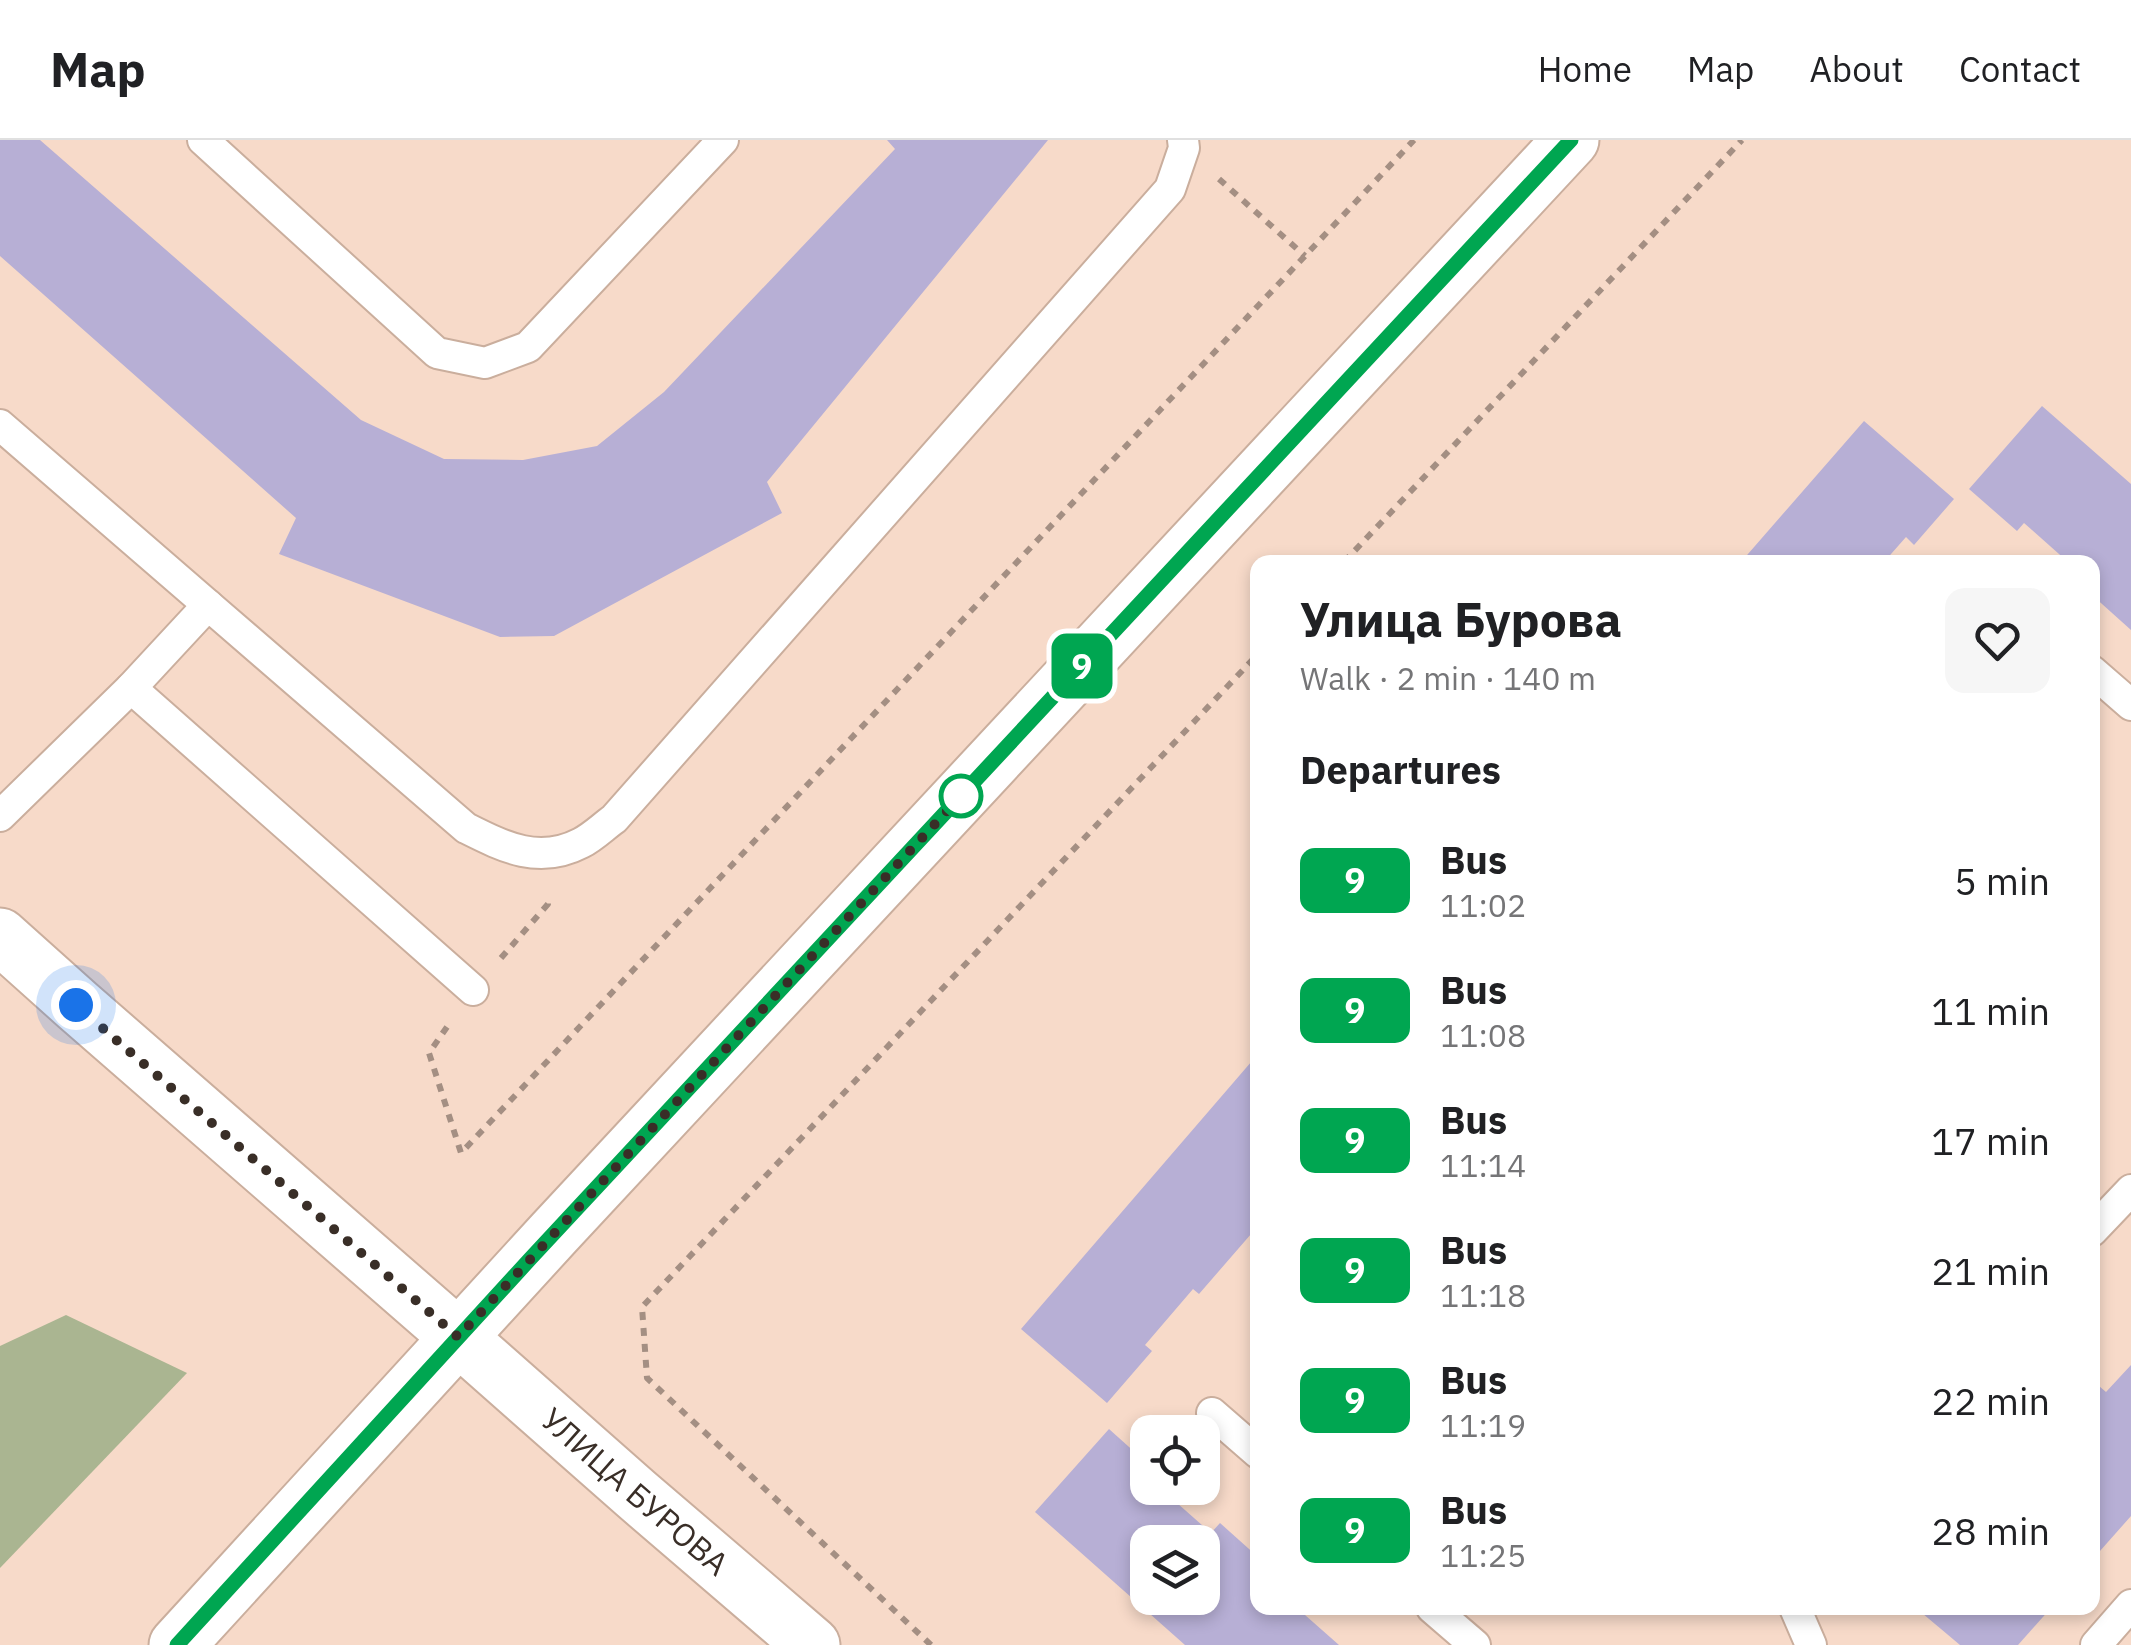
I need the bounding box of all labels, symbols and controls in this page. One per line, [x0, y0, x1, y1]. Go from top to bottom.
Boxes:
text: Map [50, 38, 146, 100]
text: Home [1538, 46, 1632, 92]
text: Map [1687, 46, 1754, 92]
text: About [1809, 46, 1904, 92]
text: Contact [1959, 46, 2081, 92]
text: Улица Бурова [1300, 588, 1622, 650]
button: heart [1945, 588, 2050, 693]
line badge: 9 [1050, 634, 1114, 698]
text: 9 [1071, 643, 1093, 689]
text: Walk · 2 min · 140 m [1300, 657, 1596, 699]
text: Departures [1300, 745, 1501, 794]
unlabelled marker [940, 775, 982, 817]
text: Bus [1440, 835, 1507, 884]
text: 5 min [1954, 856, 2050, 905]
text: 9 [1344, 857, 1366, 903]
text: 11:02 [1440, 884, 1526, 926]
text: Bus [1440, 965, 1507, 1014]
your location [51, 980, 101, 1030]
text: 11 min [1931, 986, 2050, 1035]
text: 9 [1344, 987, 1366, 1033]
text: 11:08 [1440, 1014, 1526, 1056]
text: Bus [1440, 1095, 1507, 1144]
text: 17 min [1931, 1116, 2050, 1165]
text: 9 [1344, 1117, 1366, 1163]
text: 11:14 [1440, 1144, 1526, 1186]
text: Bus [1440, 1225, 1507, 1274]
text: 21 min [1931, 1246, 2050, 1295]
text: 9 [1344, 1247, 1366, 1293]
text: 11:18 [1440, 1274, 1526, 1316]
text: Bus [1440, 1355, 1507, 1404]
text: 22 min [1931, 1376, 2050, 1425]
text: 9 [1344, 1377, 1366, 1423]
street label: УЛИЦА БУРОВА [533, 1398, 738, 1584]
text: 11:19 [1440, 1404, 1526, 1446]
map controls [1130, 1415, 1220, 1615]
button: locate [1130, 1415, 1220, 1505]
text: Bus [1440, 1485, 1507, 1534]
text: 28 min [1931, 1506, 2050, 1555]
text: 9 [1344, 1507, 1366, 1553]
button: layers [1130, 1525, 1220, 1615]
text: 11:25 [1440, 1534, 1526, 1576]

